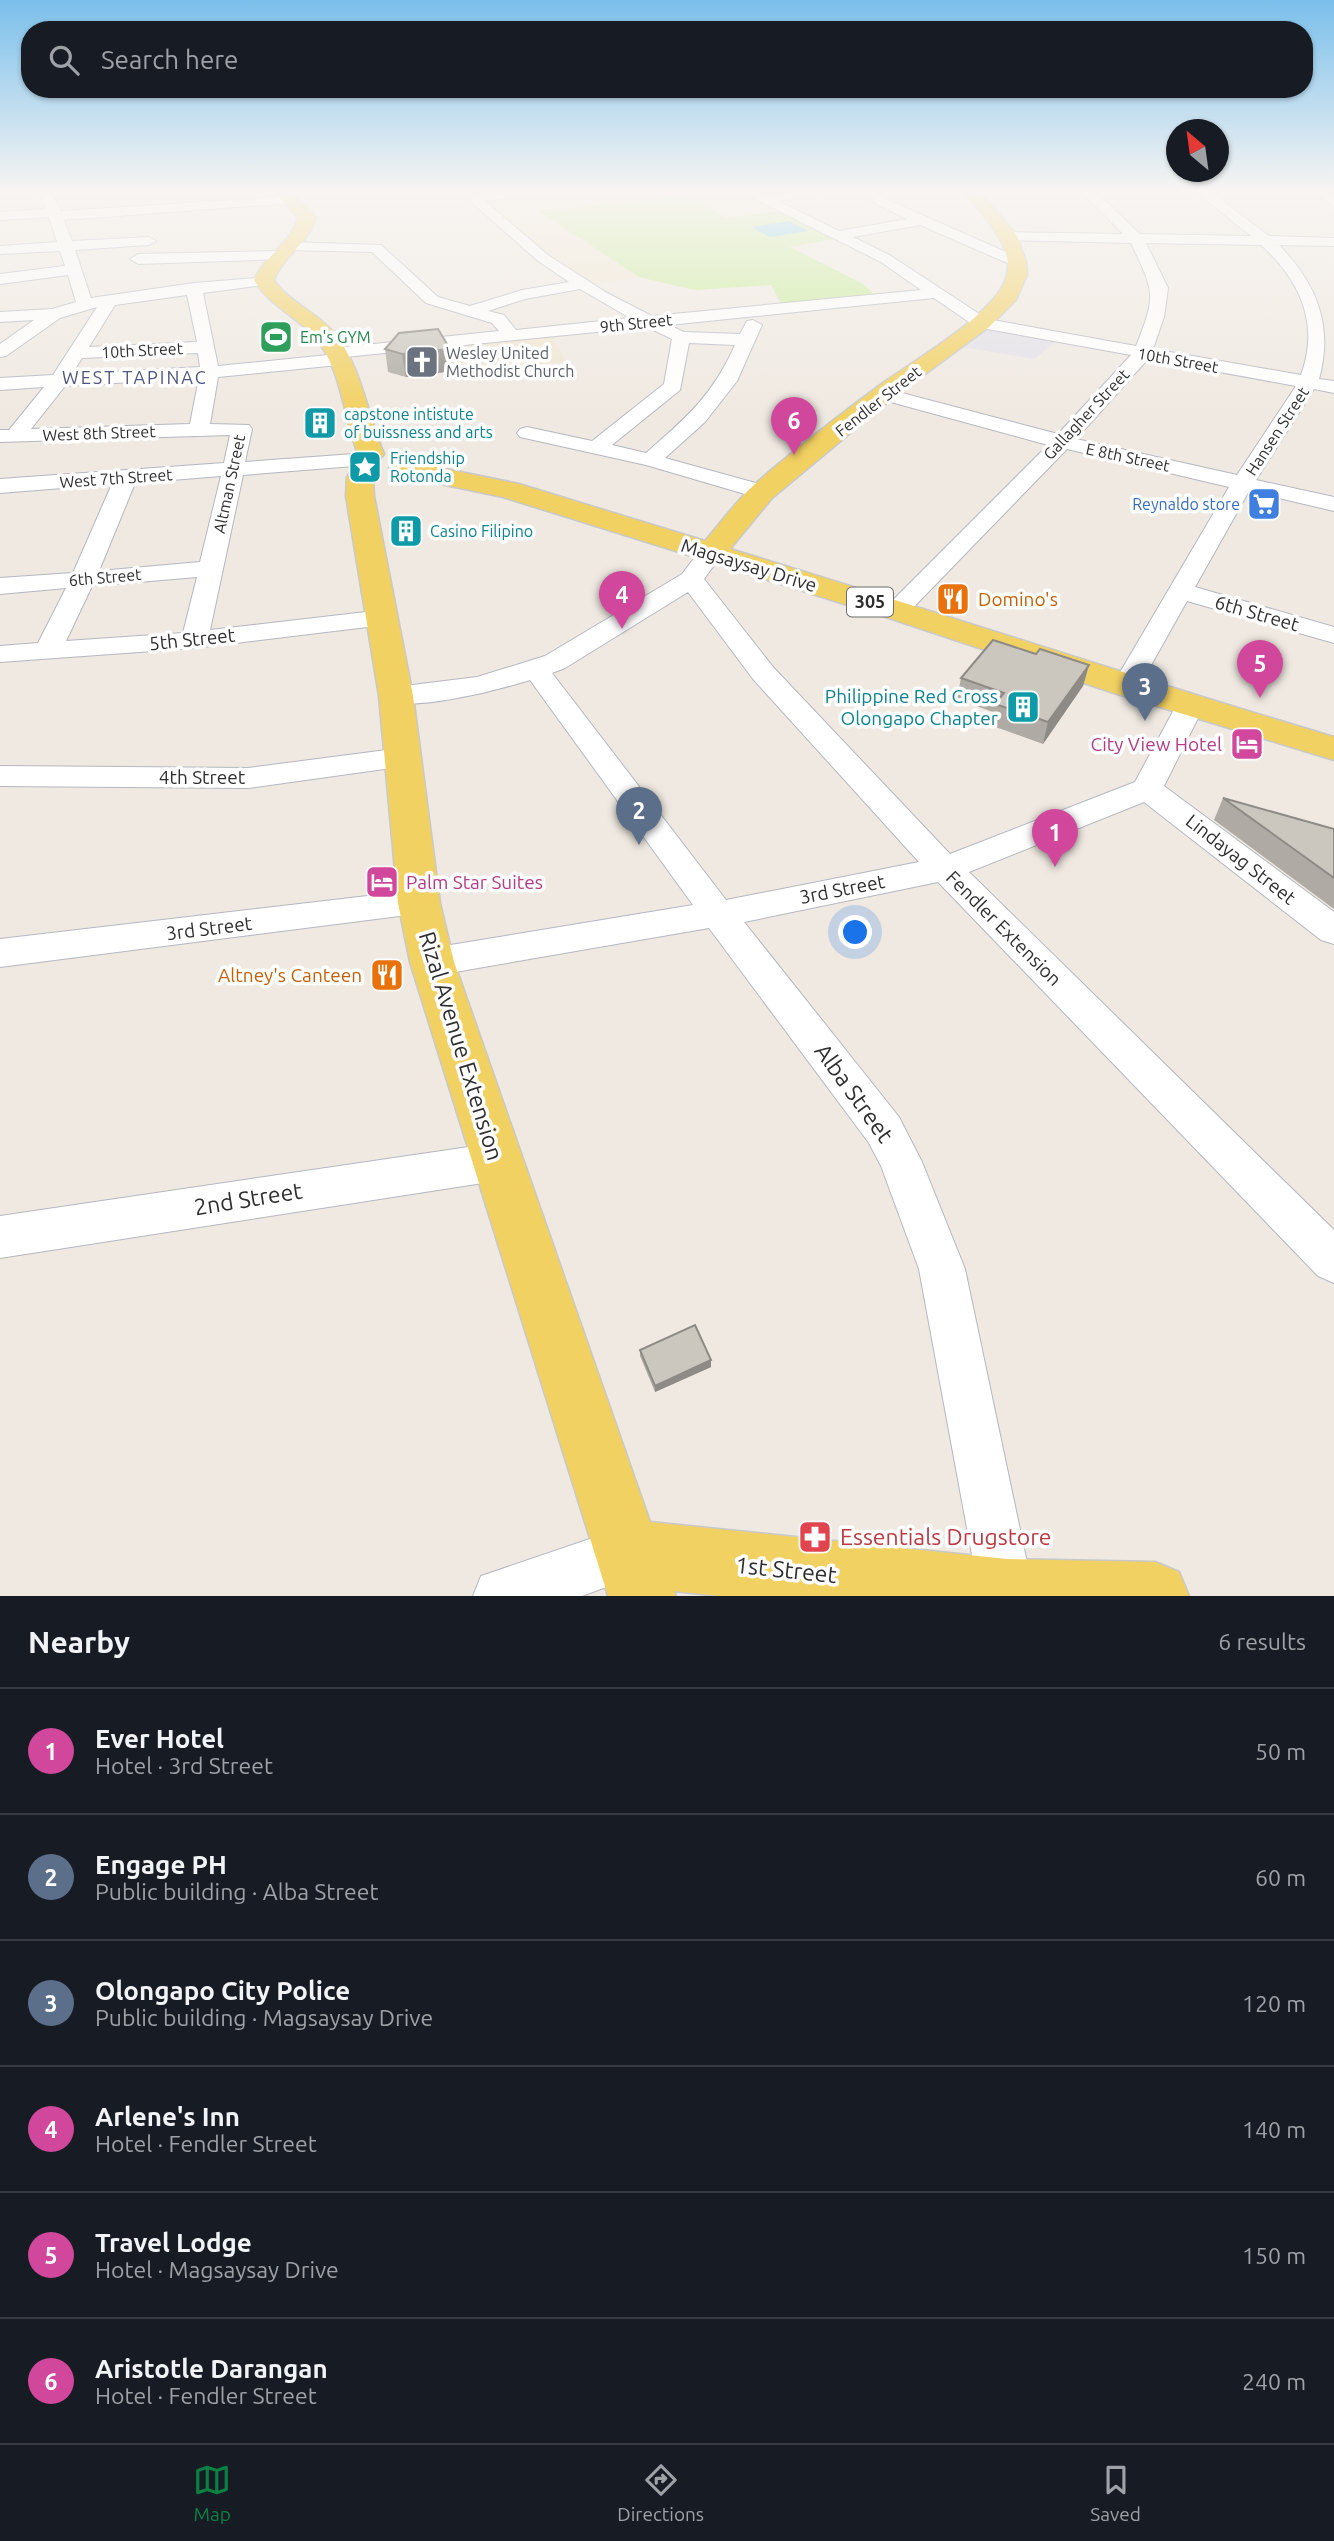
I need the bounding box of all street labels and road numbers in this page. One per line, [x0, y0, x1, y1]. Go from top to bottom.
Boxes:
street label: 9th Street [599, 310, 674, 336]
street label: 10th Street [101, 339, 184, 361]
street label: 10th Street [1136, 344, 1221, 376]
street label: Fendler Street [832, 362, 925, 440]
street label: Gallagher Street [1040, 365, 1133, 463]
street label: Hansen Street [1242, 383, 1313, 479]
street label: West 8th Street [42, 422, 157, 444]
street label: Altman Street [210, 432, 248, 535]
street label: E 8th Street [1084, 439, 1172, 475]
street label: West 7th Street [59, 465, 174, 491]
street label: Magsaysay Drive [678, 534, 820, 596]
street label: 6th Street [68, 565, 143, 589]
road number: 305 [847, 588, 893, 616]
street label: 6th Street [1212, 591, 1302, 636]
street label: 5th Street [148, 623, 237, 654]
street label: 4th Street [159, 766, 246, 788]
street label: Lindayag Street [1182, 809, 1301, 909]
street label: Fendler Extension [942, 866, 1066, 990]
street label: 3rd Street [797, 870, 887, 908]
street label: 3rd Street [165, 912, 254, 944]
street label: Rizal Avenue Extension [415, 928, 508, 1163]
street label: Alba Street [810, 1039, 899, 1147]
street label: 2nd Street [192, 1178, 304, 1219]
street label: 1st Street [734, 1552, 838, 1587]

